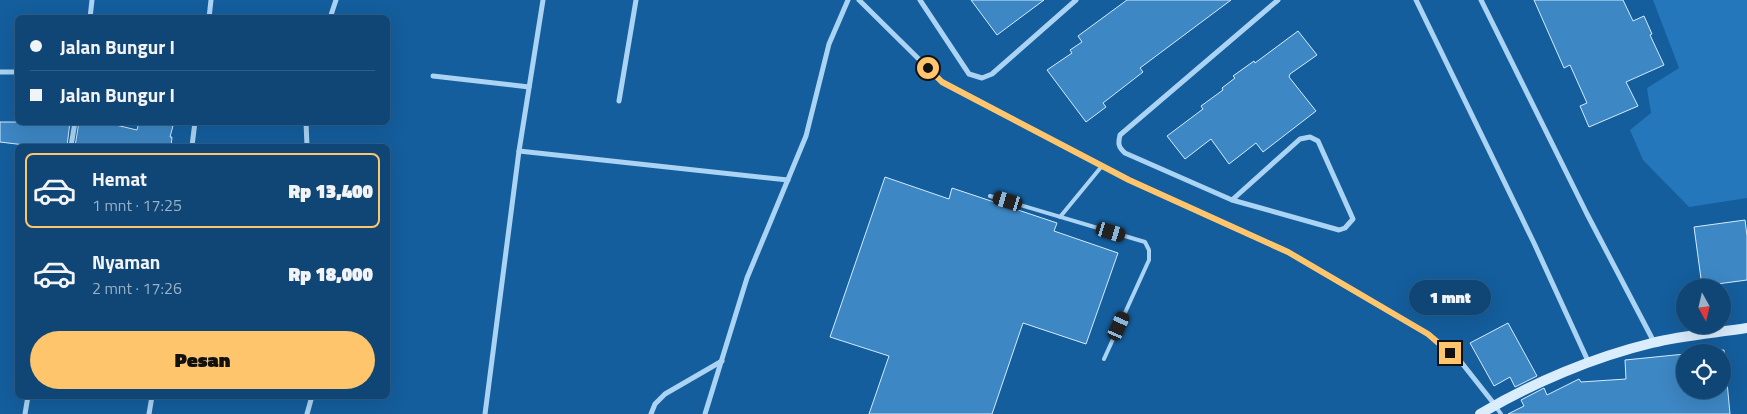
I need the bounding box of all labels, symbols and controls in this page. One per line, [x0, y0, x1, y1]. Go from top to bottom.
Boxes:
text: Jalan Bungur I [60, 32, 175, 61]
route start [917, 57, 939, 79]
text: Jalan Bungur I [60, 80, 175, 109]
text: Hemat [92, 164, 147, 193]
icon: car [32, 168, 77, 213]
text: Rp 13,400 [289, 176, 373, 205]
car [991, 189, 1024, 213]
text: 1 mnt · 17:25 [92, 193, 182, 217]
car [1094, 220, 1127, 244]
text: Nyaman [92, 247, 160, 276]
icon: car [32, 251, 77, 296]
text: Rp 18,000 [289, 259, 373, 288]
text: 2 mnt · 17:26 [92, 276, 182, 300]
north arrow [1676, 279, 1731, 334]
map controls [1676, 279, 1731, 399]
callout: 1 mnt [1409, 280, 1491, 316]
text: 1 mnt [1429, 285, 1471, 309]
car [1106, 309, 1131, 343]
button: Pesan [30, 331, 375, 389]
route end [1439, 342, 1461, 364]
button: locate [1676, 344, 1731, 399]

